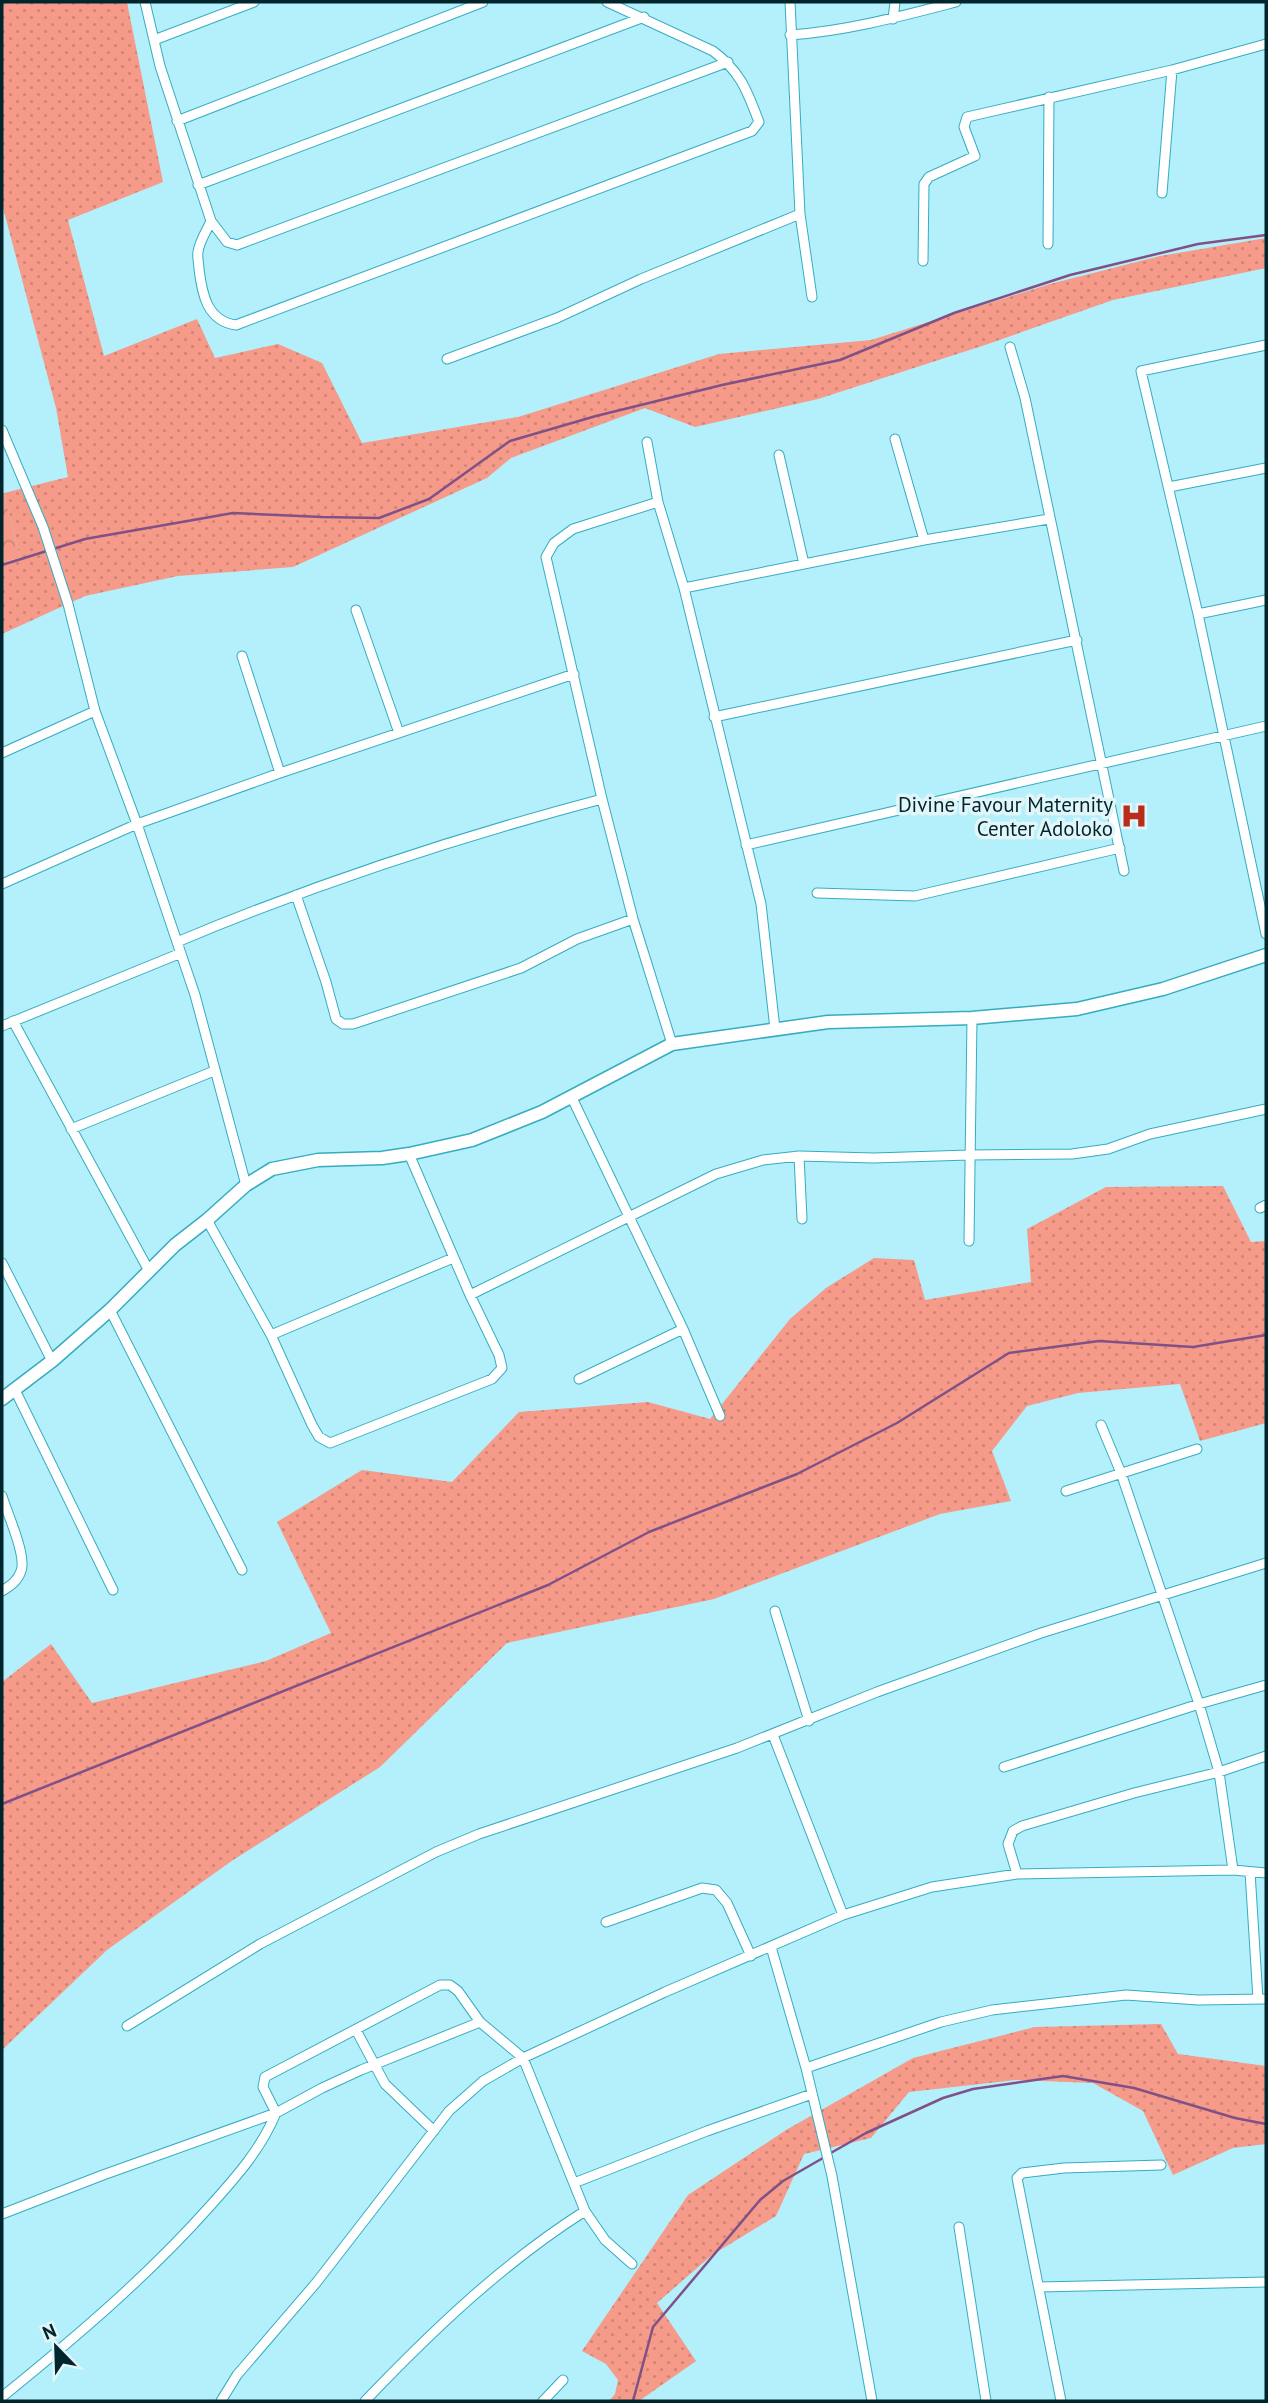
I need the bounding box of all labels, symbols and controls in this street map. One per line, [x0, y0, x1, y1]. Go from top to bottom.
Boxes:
place label: Divine Favour Maternity Center Adoloko [898, 791, 1113, 842]
hospital icon: Divine Favour Maternity Center Adoloko [1119, 801, 1149, 831]
north arrow [21, 2312, 91, 2382]
text: N [39, 2318, 60, 2345]

